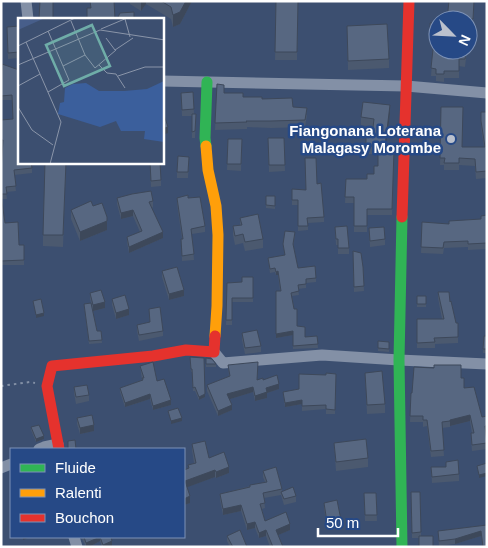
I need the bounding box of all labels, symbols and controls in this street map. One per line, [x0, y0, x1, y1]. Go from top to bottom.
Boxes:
north arrow [428, 10, 478, 60]
inset map [18, 18, 164, 164]
text: N [456, 32, 474, 48]
place label: Fiangonana Loterana Malagasy Morombe [289, 122, 442, 156]
marker: Fiangonana Loterana Malagasy Morombe [445, 133, 457, 145]
legend [10, 448, 185, 538]
text: Fluide [55, 459, 96, 476]
text: Ralenti [55, 484, 102, 501]
scale bar [318, 506, 398, 538]
text: Bouchon [55, 509, 114, 526]
text: 50 m [326, 514, 359, 531]

